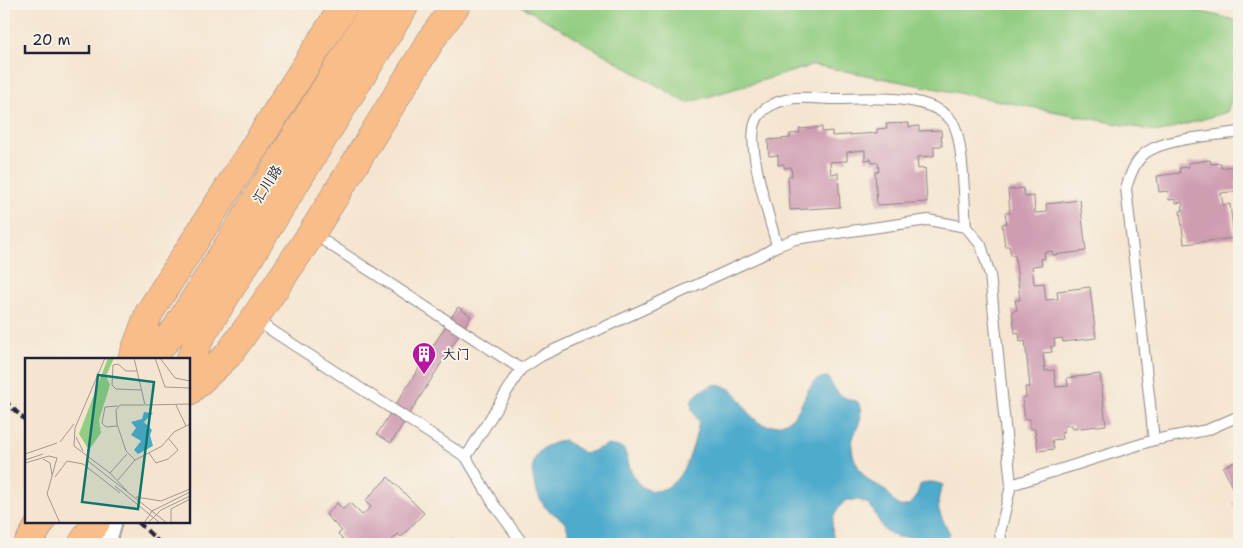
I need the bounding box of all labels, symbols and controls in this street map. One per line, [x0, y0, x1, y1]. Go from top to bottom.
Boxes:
scale bar [25, 22, 89, 54]
text: 20 m [32, 30, 71, 50]
street label: 汇川路 [248, 161, 286, 207]
building icon: 大门 [411, 341, 437, 375]
place label: 大门 [442, 345, 470, 363]
inset map [25, 358, 190, 523]

